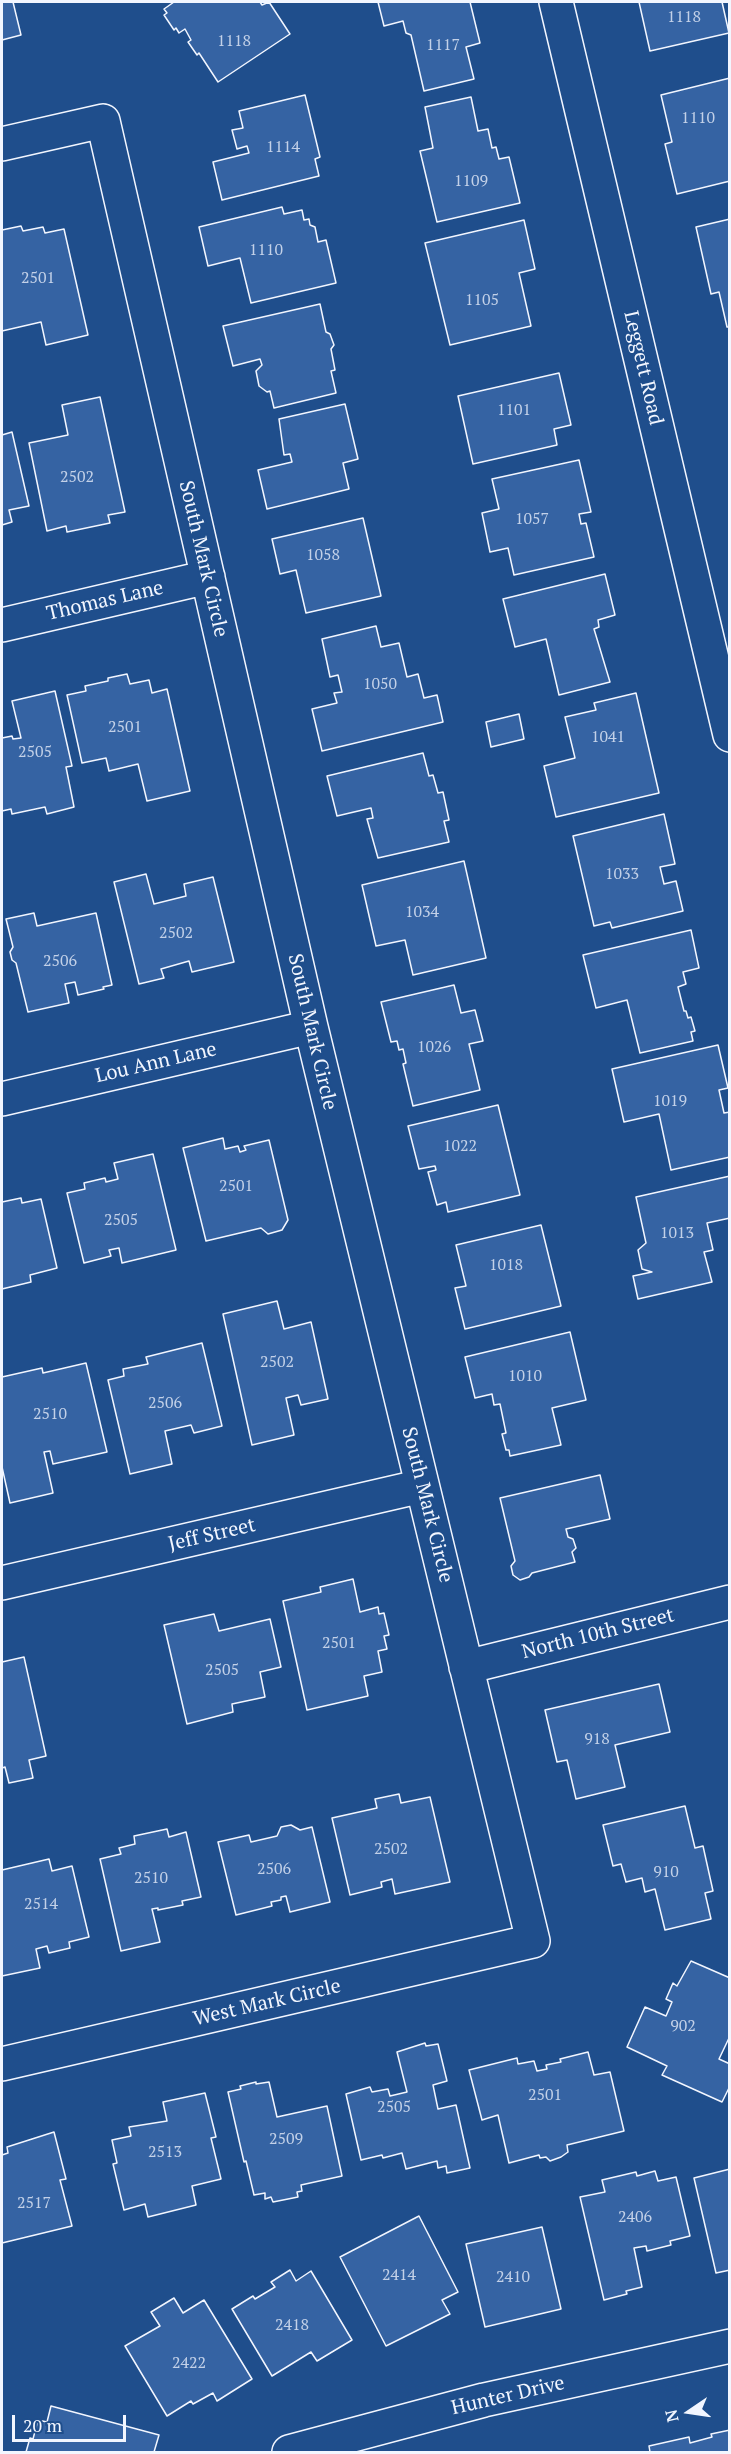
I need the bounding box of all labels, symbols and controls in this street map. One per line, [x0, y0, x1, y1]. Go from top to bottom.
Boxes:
house number: 1118 [667, 7, 701, 27]
house number: 1118 [217, 31, 251, 51]
house number: 1117 [426, 35, 460, 55]
house number: 1110 [681, 108, 715, 128]
house number: 1114 [266, 137, 300, 157]
house number: 1109 [454, 171, 488, 191]
house number: 1110 [249, 240, 283, 260]
house number: 2501 [21, 268, 55, 288]
house number: 1105 [465, 290, 499, 310]
street label: Leggett Road [618, 309, 668, 427]
house number: 1101 [497, 400, 531, 420]
house number: 2502 [60, 467, 94, 487]
street label: South Mark Circle [173, 479, 233, 639]
house number: 1057 [515, 509, 549, 529]
house number: 1058 [306, 545, 340, 565]
street label: Thomas Lane [44, 576, 166, 626]
house number: 1050 [363, 674, 397, 694]
house number: 2501 [108, 717, 142, 737]
house number: 1041 [591, 727, 625, 747]
house number: 2505 [18, 742, 52, 762]
house number: 1033 [605, 864, 639, 884]
house number: 1034 [405, 902, 439, 922]
house number: 2502 [159, 923, 193, 943]
house number: 2506 [43, 951, 77, 971]
street label: South Mark Circle [282, 952, 342, 1112]
street label: Lou Ann Lane [93, 1037, 219, 1089]
house number: 1026 [417, 1037, 451, 1057]
house number: 1019 [653, 1091, 687, 1111]
house number: 1022 [443, 1136, 477, 1156]
house number: 2501 [219, 1176, 253, 1196]
house number: 2505 [104, 1210, 138, 1230]
house number: 1013 [660, 1223, 694, 1243]
house number: 1018 [489, 1255, 523, 1275]
house number: 2502 [260, 1352, 294, 1372]
house number: 1010 [508, 1366, 542, 1386]
house number: 2506 [148, 1393, 182, 1413]
house number: 2510 [33, 1404, 67, 1424]
street label: South Mark Circle [396, 1425, 458, 1585]
street label: Jeff Street [166, 1513, 258, 1557]
street label: North 10th Street [519, 1603, 677, 1665]
house number: 2501 [322, 1633, 356, 1653]
house number: 2505 [205, 1660, 239, 1680]
house number: 918 [584, 1729, 610, 1749]
house number: 2502 [374, 1839, 408, 1859]
house number: 2506 [257, 1859, 291, 1879]
house number: 910 [653, 1862, 679, 1882]
house number: 2510 [134, 1868, 168, 1888]
house number: 2514 [24, 1894, 58, 1914]
street label: West Mark Circle [191, 1974, 343, 2032]
house number: 902 [670, 2016, 696, 2036]
house number: 2501 [528, 2085, 562, 2105]
house number: 2505 [377, 2097, 411, 2117]
house number: 2509 [269, 2129, 303, 2149]
house number: 2513 [148, 2142, 182, 2162]
house number: 2517 [17, 2193, 51, 2213]
house number: 2406 [618, 2207, 652, 2227]
house number: 2414 [382, 2265, 416, 2285]
house number: 2410 [496, 2267, 530, 2287]
house number: 2418 [275, 2315, 309, 2335]
house number: 2422 [172, 2353, 206, 2373]
street label: Hunter Drive [449, 2371, 567, 2421]
north arrow [659, 2382, 719, 2442]
scale bar [15, 2403, 129, 2441]
text: N [659, 2408, 684, 2424]
text: 20 m [23, 2413, 62, 2437]

